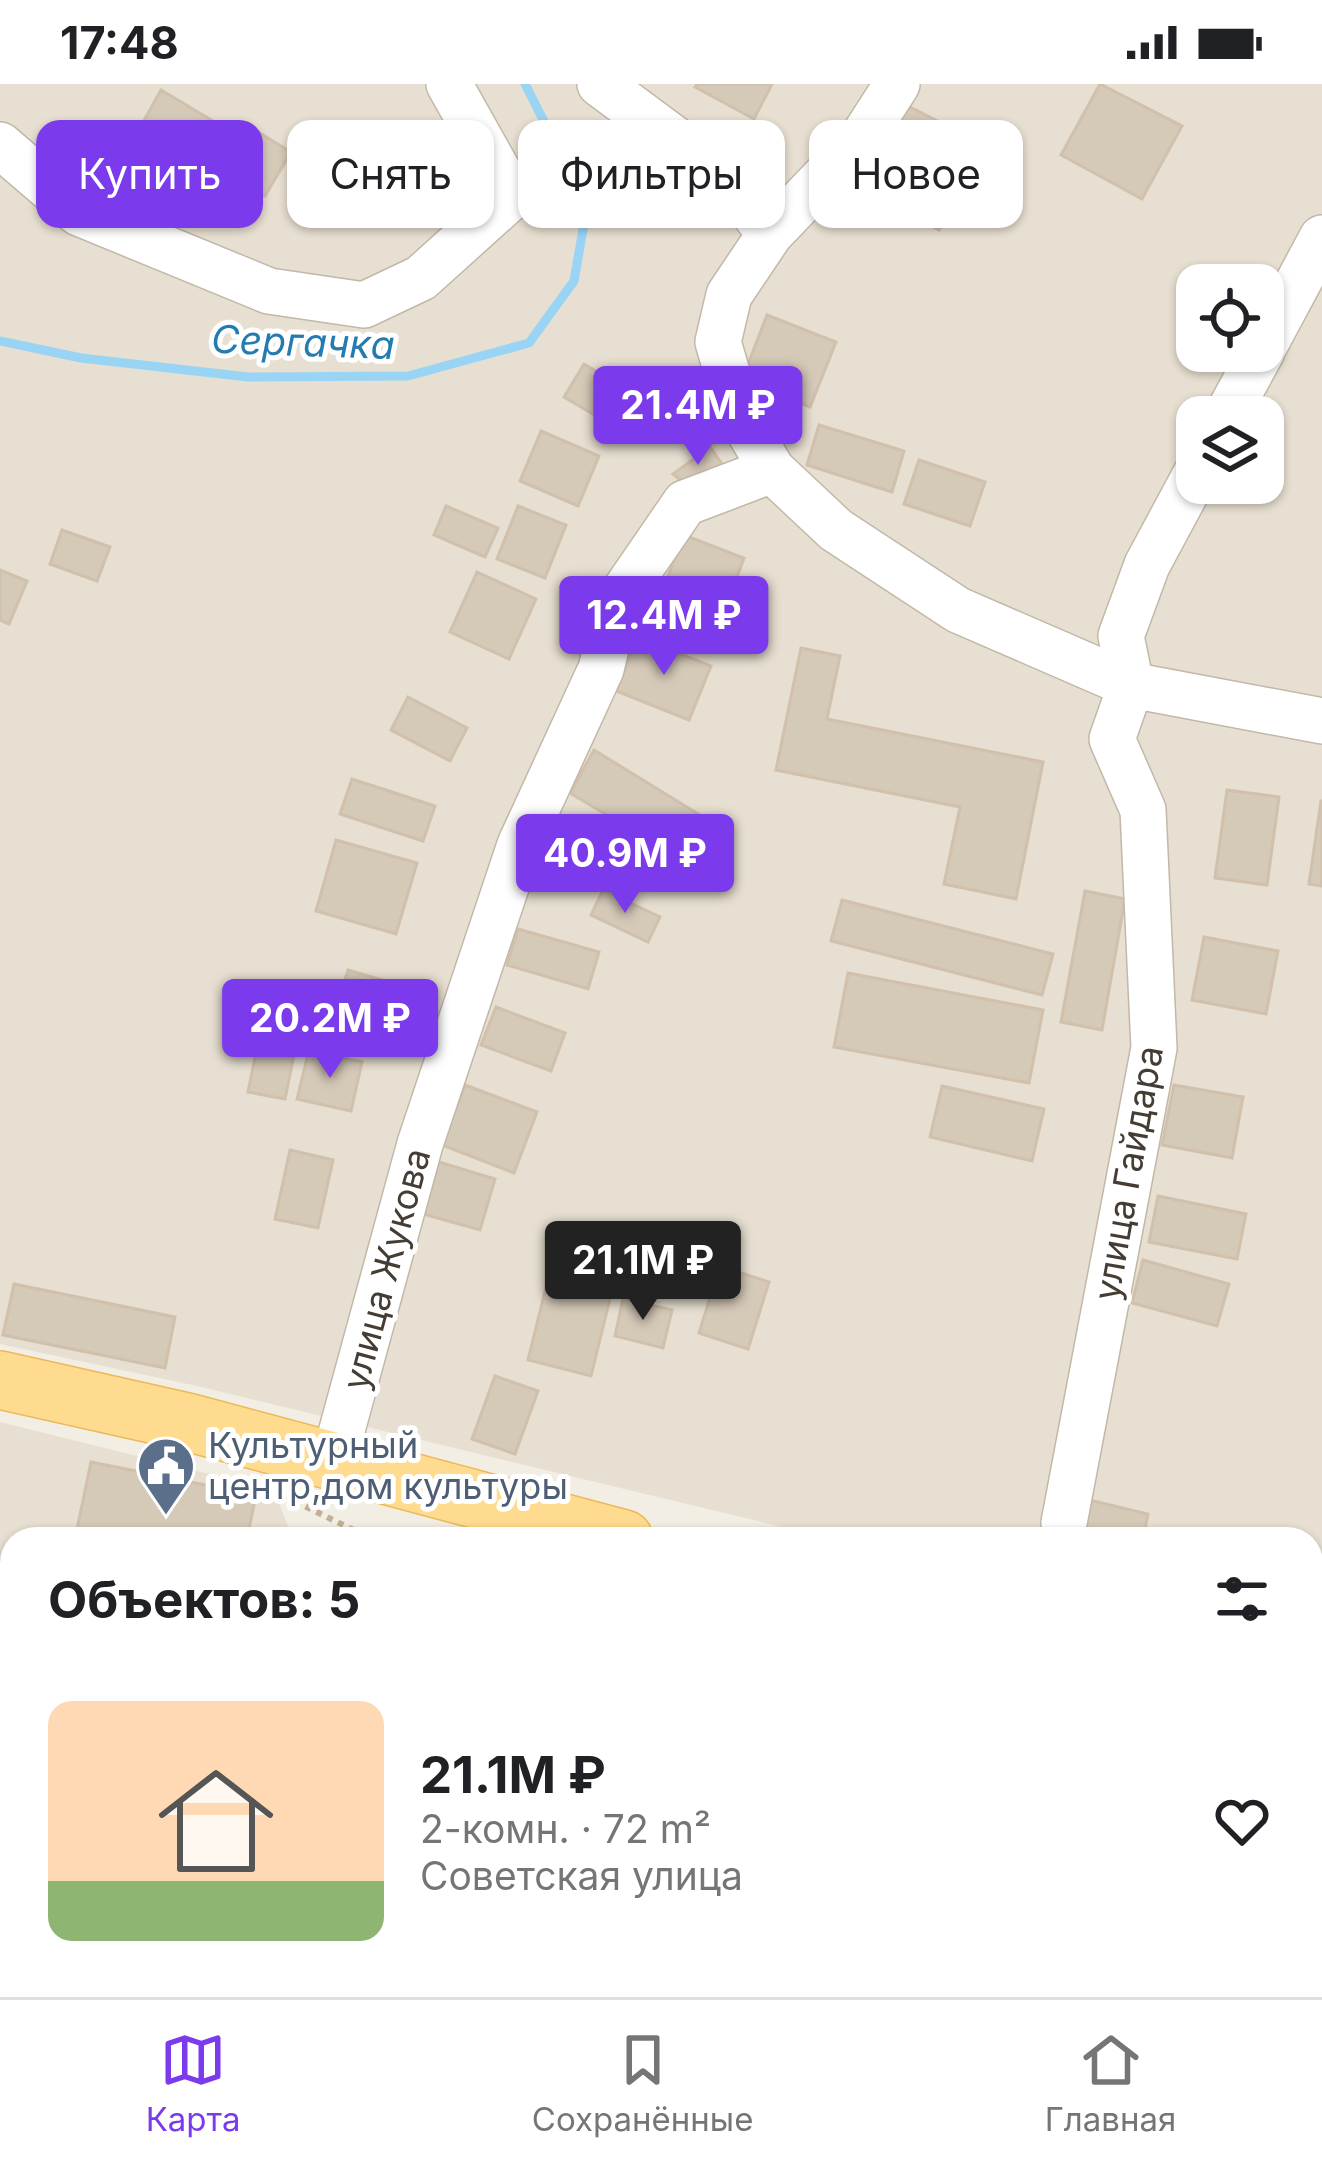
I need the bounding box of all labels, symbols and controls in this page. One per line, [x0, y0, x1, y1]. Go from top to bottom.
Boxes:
text: 17:48 [60, 15, 179, 70]
chip: Купить [36, 120, 263, 228]
chip: Снять [287, 120, 494, 228]
chip: Фильтры [518, 120, 785, 228]
chip: Новое [809, 120, 1023, 228]
map controls [1176, 264, 1284, 504]
button: locate [1176, 264, 1284, 372]
water label: Сергачка [211, 315, 396, 368]
pin: 21.4M ₽ [587, 366, 809, 468]
text: 21.4M ₽ [620, 381, 776, 428]
button: layers [1176, 396, 1284, 504]
pin: 12.4M ₽ [553, 576, 775, 678]
text: 12.4M ₽ [586, 591, 742, 638]
pin: 40.9M ₽ [514, 814, 736, 916]
text: 40.9M ₽ [543, 829, 707, 876]
pin: 20.2M ₽ [219, 979, 441, 1081]
text: 20.2M ₽ [249, 994, 411, 1041]
street label: улица Гайдара [1084, 1042, 1172, 1304]
street label: улица Жукова [333, 1144, 439, 1394]
pin: 21.1M ₽ [532, 1221, 754, 1323]
text: 21.1M ₽ [572, 1236, 714, 1283]
place label: Культурный центр,дом культуры [208, 1423, 568, 1508]
public building icon: Культурный центр,дом культуры [135, 1435, 197, 1517]
icon: filters [1209, 1566, 1275, 1632]
text: Объектов: 5 [48, 1569, 360, 1630]
text: 21.1M ₽ [420, 1744, 606, 1805]
icon: home [144, 1749, 288, 1893]
icon: heart [1209, 1788, 1275, 1854]
text: 2-комн. · 72 m² [420, 1805, 711, 1852]
text: Советская улица [420, 1852, 743, 1899]
tab: Карта [146, 2027, 240, 2139]
tab: Сохранённые [532, 2027, 753, 2139]
tab: Главная [1045, 2027, 1176, 2139]

